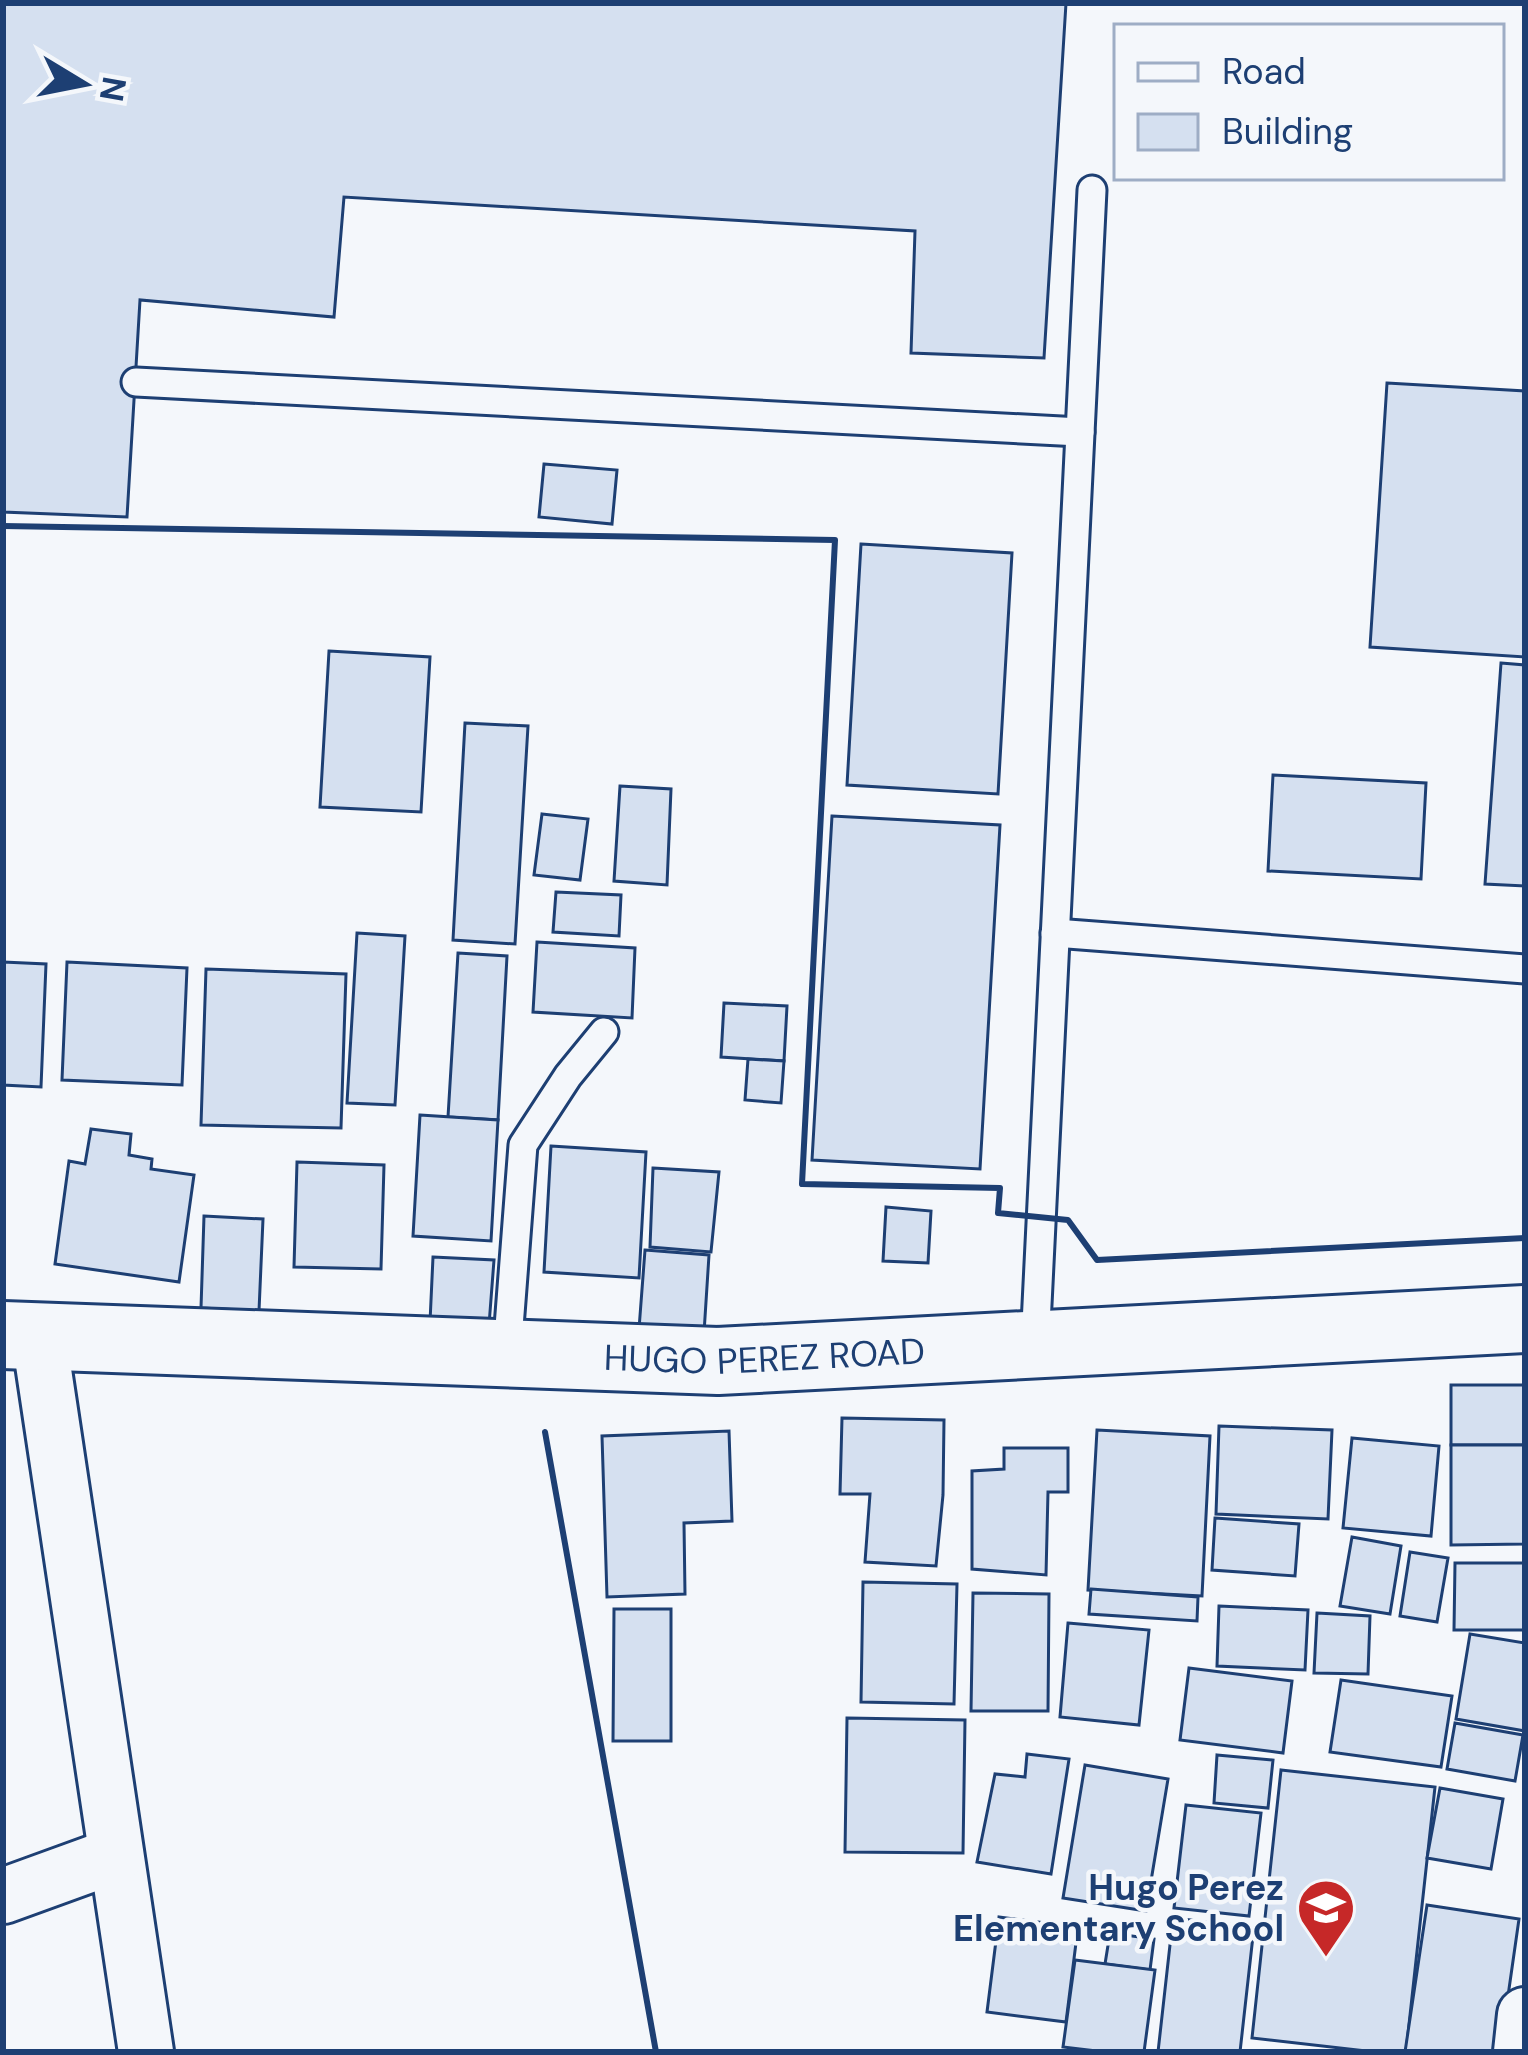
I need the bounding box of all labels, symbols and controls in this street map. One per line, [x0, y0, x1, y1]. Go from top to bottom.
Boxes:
north arrow [24, 24, 144, 144]
legend [1114, 24, 1504, 180]
text: Road [1222, 48, 1306, 95]
text: N [90, 74, 136, 105]
text: Building [1222, 108, 1353, 155]
street label: HUGO PEREZ ROAD [603, 1327, 926, 1385]
place label: Hugo Perez Elementary School [953, 1864, 1284, 1952]
school or university icon: Hugo Perez Elementary School [1295, 1877, 1357, 1959]

